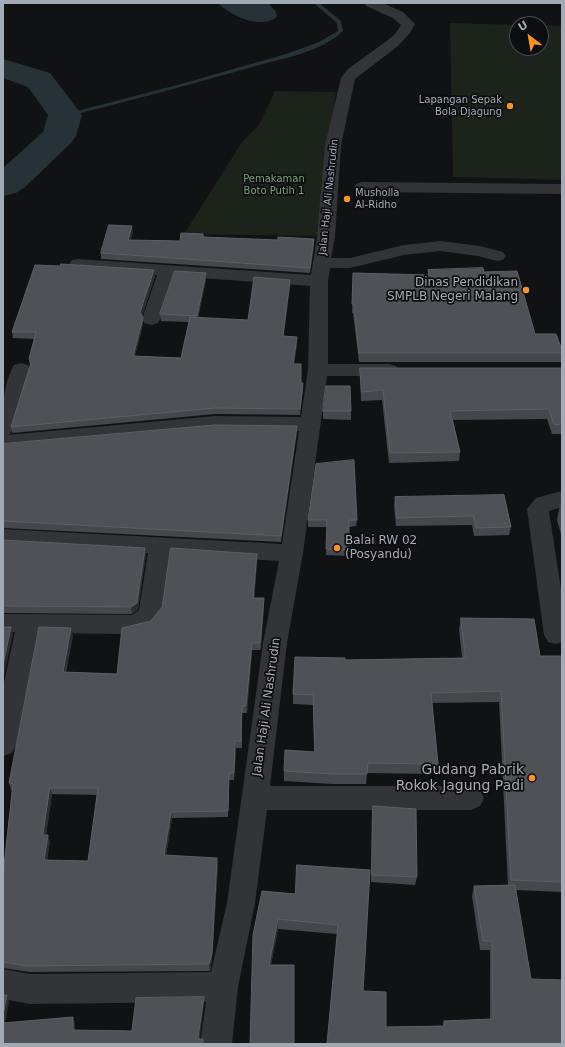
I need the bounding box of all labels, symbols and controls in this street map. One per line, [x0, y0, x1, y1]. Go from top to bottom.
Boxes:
north arrow [509, 16, 549, 56]
text: U [516, 18, 530, 34]
place label: Lapangan Sepak Bola Djagung [419, 94, 502, 118]
marker: Lapangan Sepak Bola Djagung [505, 101, 515, 111]
street label: Jalan Haji Ali Nashrudin [317, 138, 341, 256]
park label: Pemakaman Boto Putih 1 [243, 173, 305, 196]
place label: Musholla Al-Ridho [355, 187, 399, 210]
marker: Musholla Al-Ridho [342, 194, 352, 204]
place label: Dinas Pendidikan SMPLB Negeri Malang [387, 276, 518, 304]
marker: Dinas Pendidikan SMPLB Negeri Malang [521, 285, 531, 295]
place label: Balai RW 02 (Posyandu) [345, 534, 417, 562]
marker: Balai RW 02 (Posyandu) [332, 543, 342, 553]
street label: Jalan Haji Ali Nashrudin [250, 637, 284, 777]
place label: Gudang Pabrik Rokok Jagung Padi [396, 762, 524, 794]
marker: Gudang Pabrik Rokok Jagung Padi [527, 773, 537, 783]

